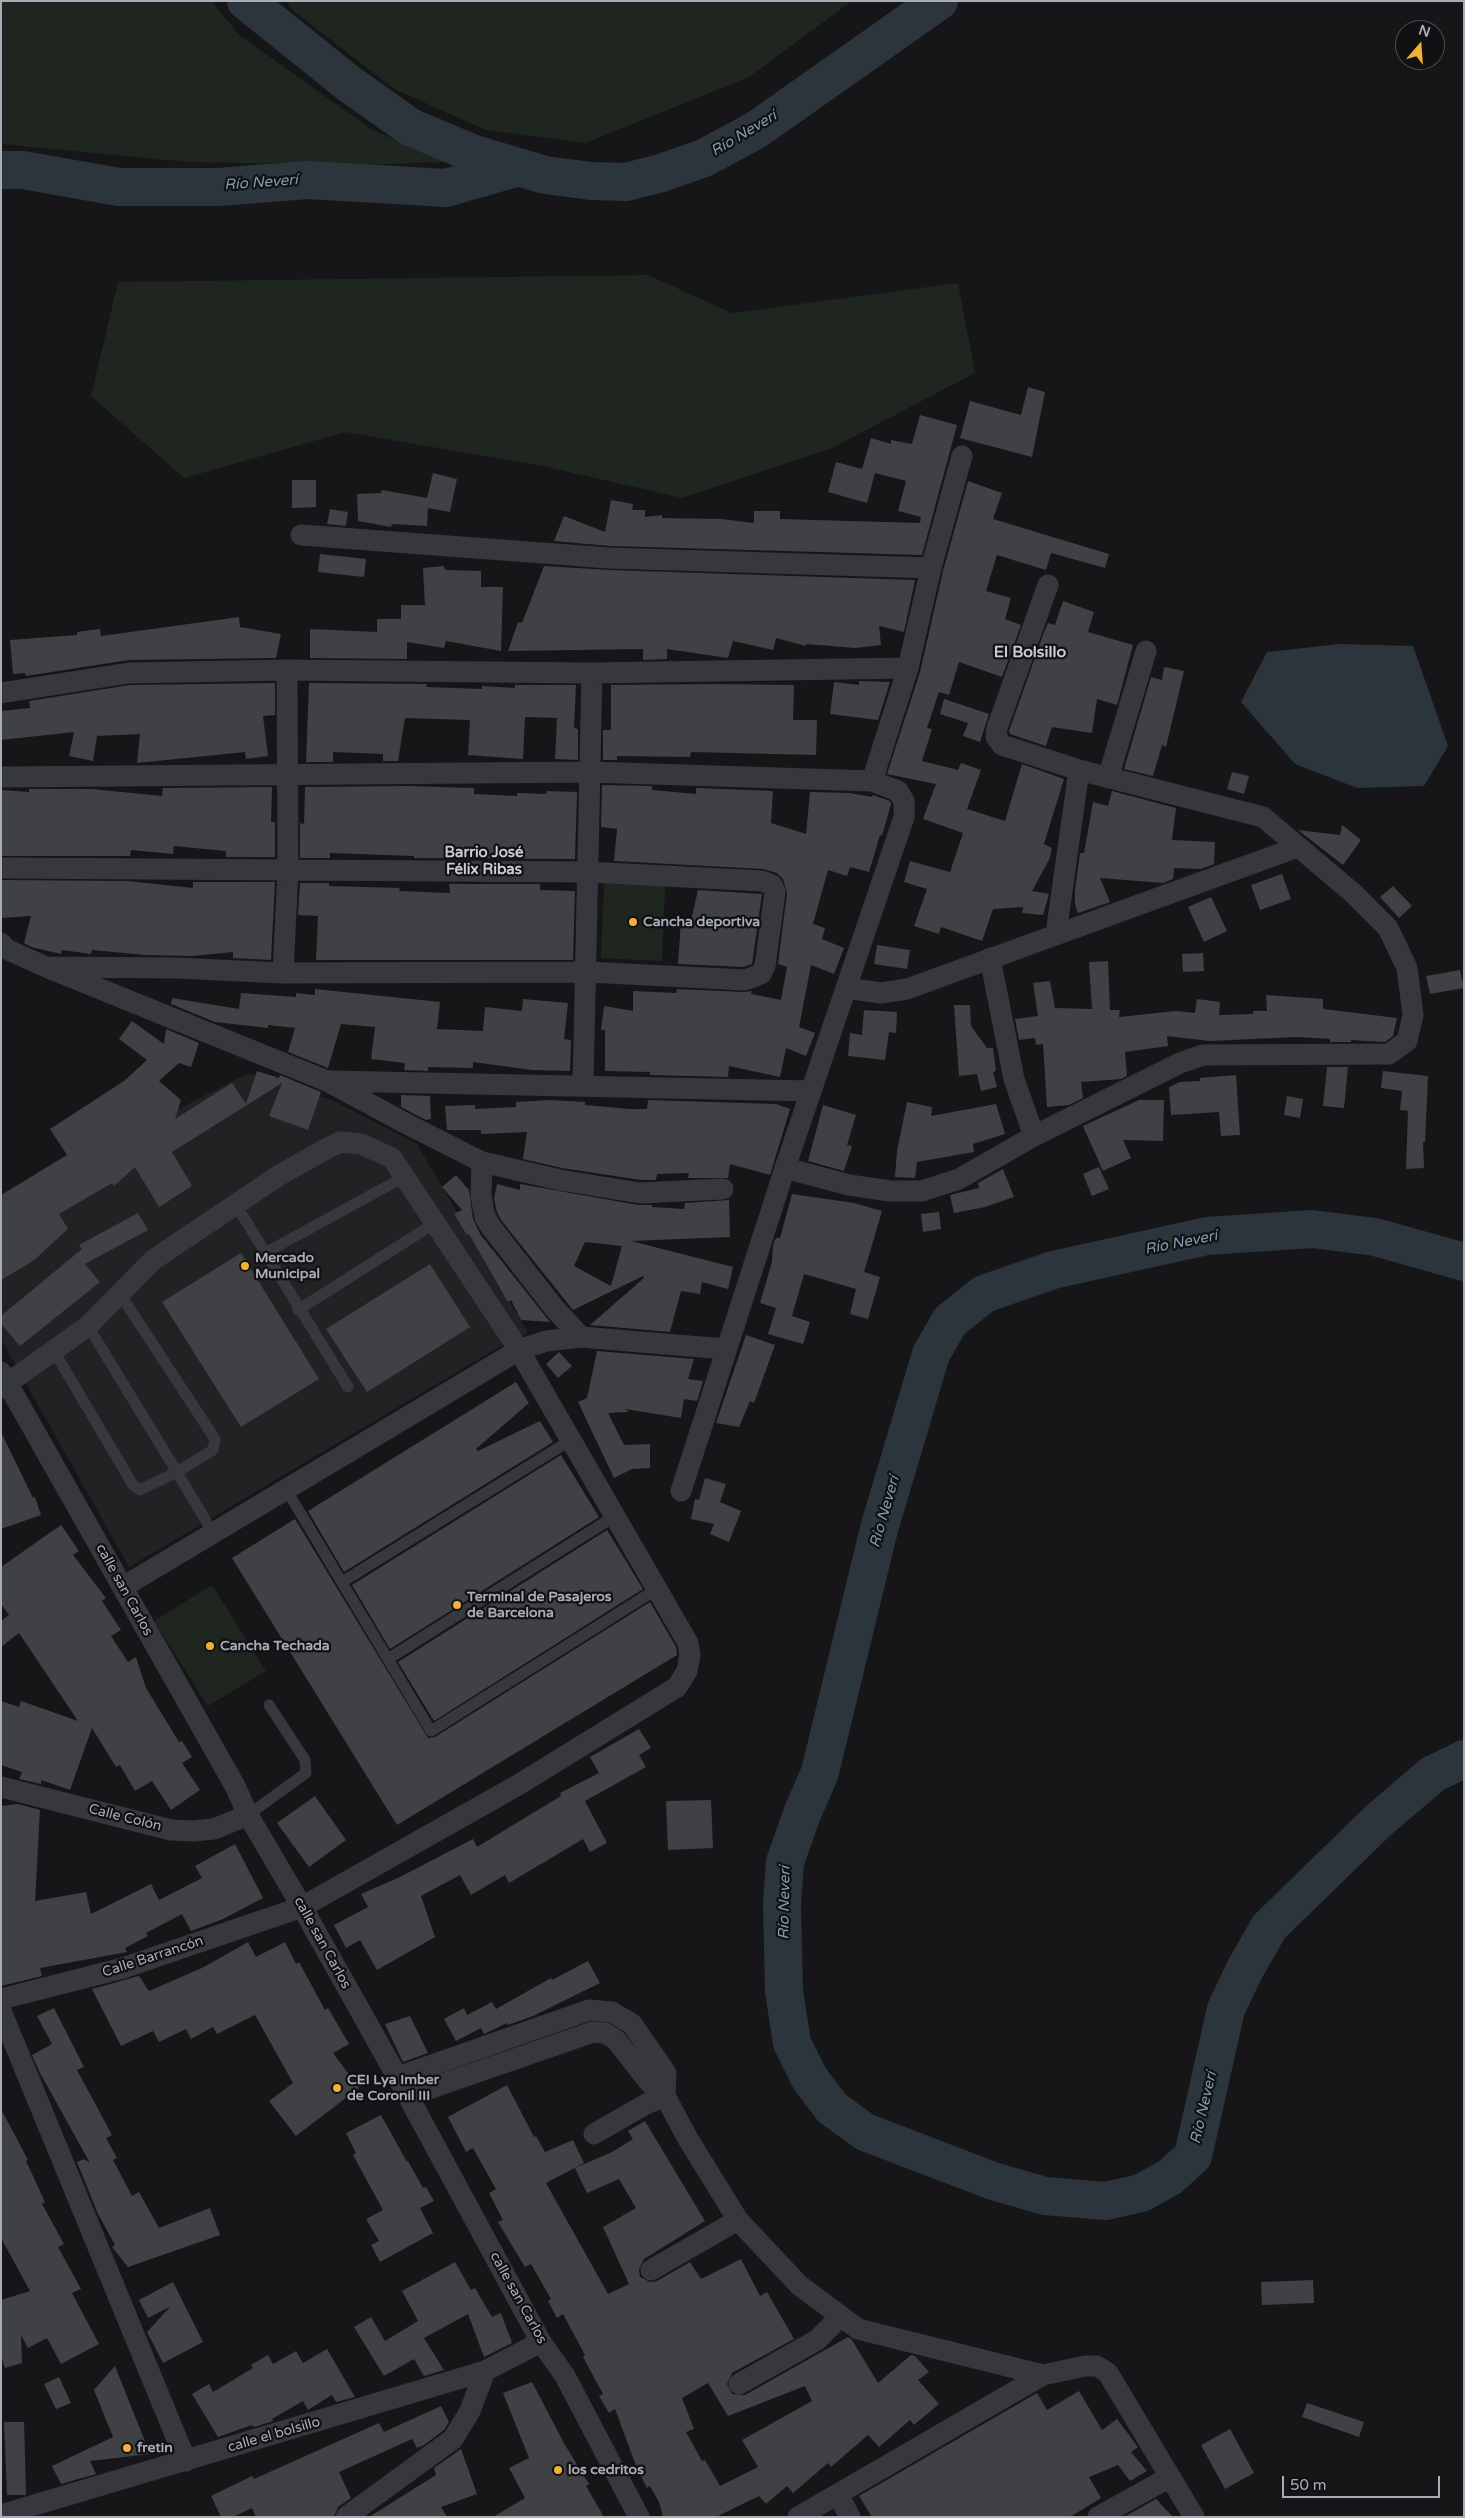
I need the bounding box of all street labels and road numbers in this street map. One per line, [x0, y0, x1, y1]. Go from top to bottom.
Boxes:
street label: calle san Carlos [92, 1541, 156, 1639]
street label: Calle Colón [87, 1801, 163, 1835]
street label: calle san Carlos [290, 1894, 354, 1992]
street label: Calle Barrancón [100, 1933, 206, 1981]
street label: calle san Carlos [486, 2249, 550, 2347]
street label: calle el bolsillo [226, 2414, 322, 2456]

